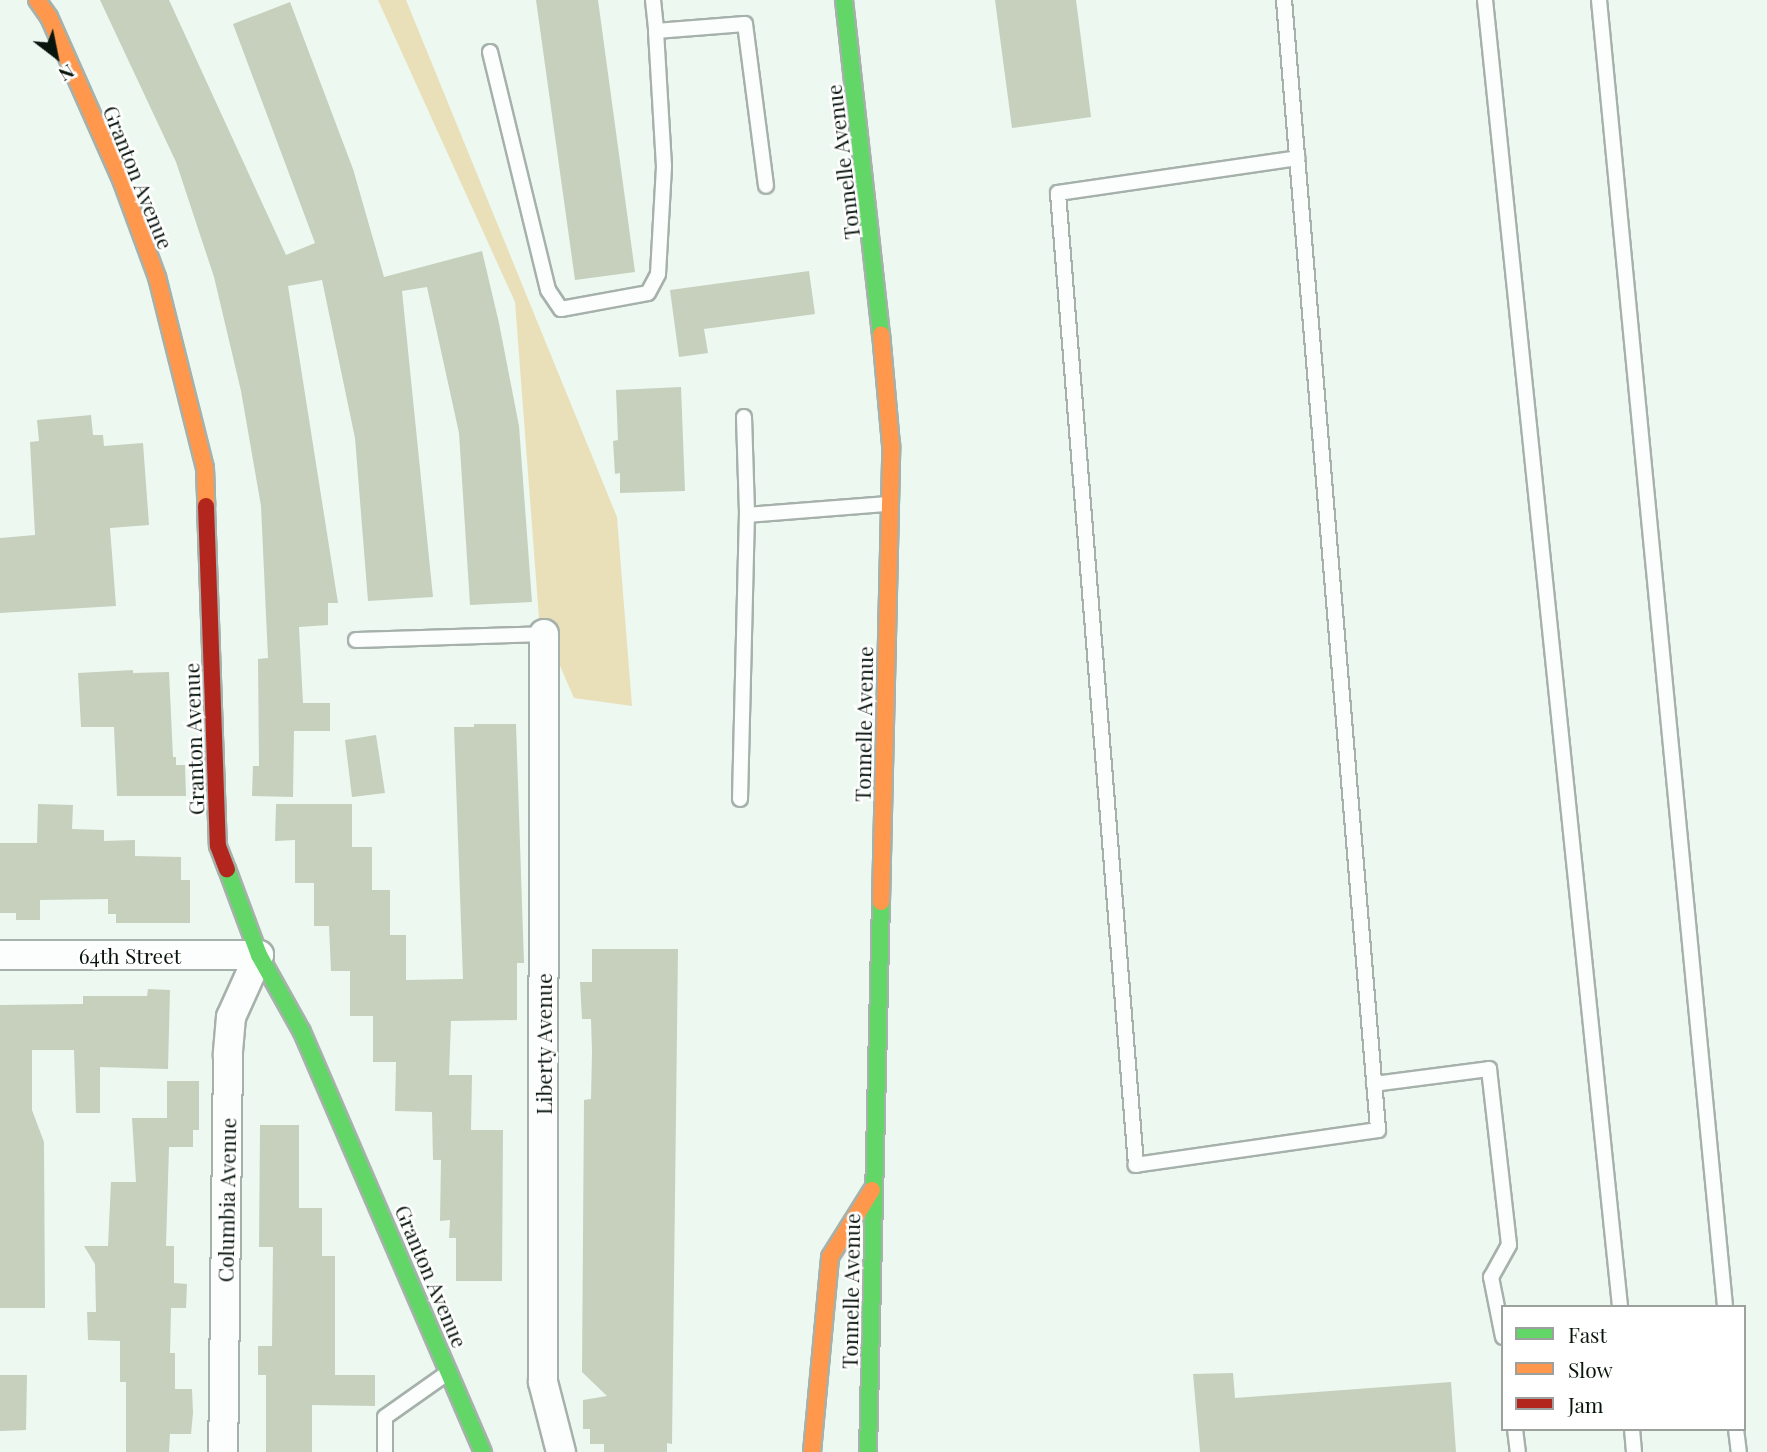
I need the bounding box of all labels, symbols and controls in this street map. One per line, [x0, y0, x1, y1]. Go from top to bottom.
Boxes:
north arrow [21, 21, 91, 91]
text: N [54, 59, 80, 88]
street label: Tonnelle Avenue [820, 83, 864, 241]
street label: Granton Avenue [99, 101, 179, 253]
street label: Tonnelle Avenue [849, 646, 877, 802]
street label: Granton Avenue [178, 662, 208, 816]
street label: 64th Street [79, 942, 181, 968]
street label: Liberty Avenue [530, 973, 556, 1115]
street label: Columbia Avenue [212, 1117, 240, 1283]
street label: Granton Avenue [390, 1201, 474, 1351]
street label: Tonnelle Avenue [836, 1213, 864, 1369]
legend [1501, 1305, 1746, 1431]
text: Fast [1568, 1320, 1607, 1348]
text: Slow [1568, 1355, 1613, 1383]
text: Jam [1568, 1390, 1604, 1418]

